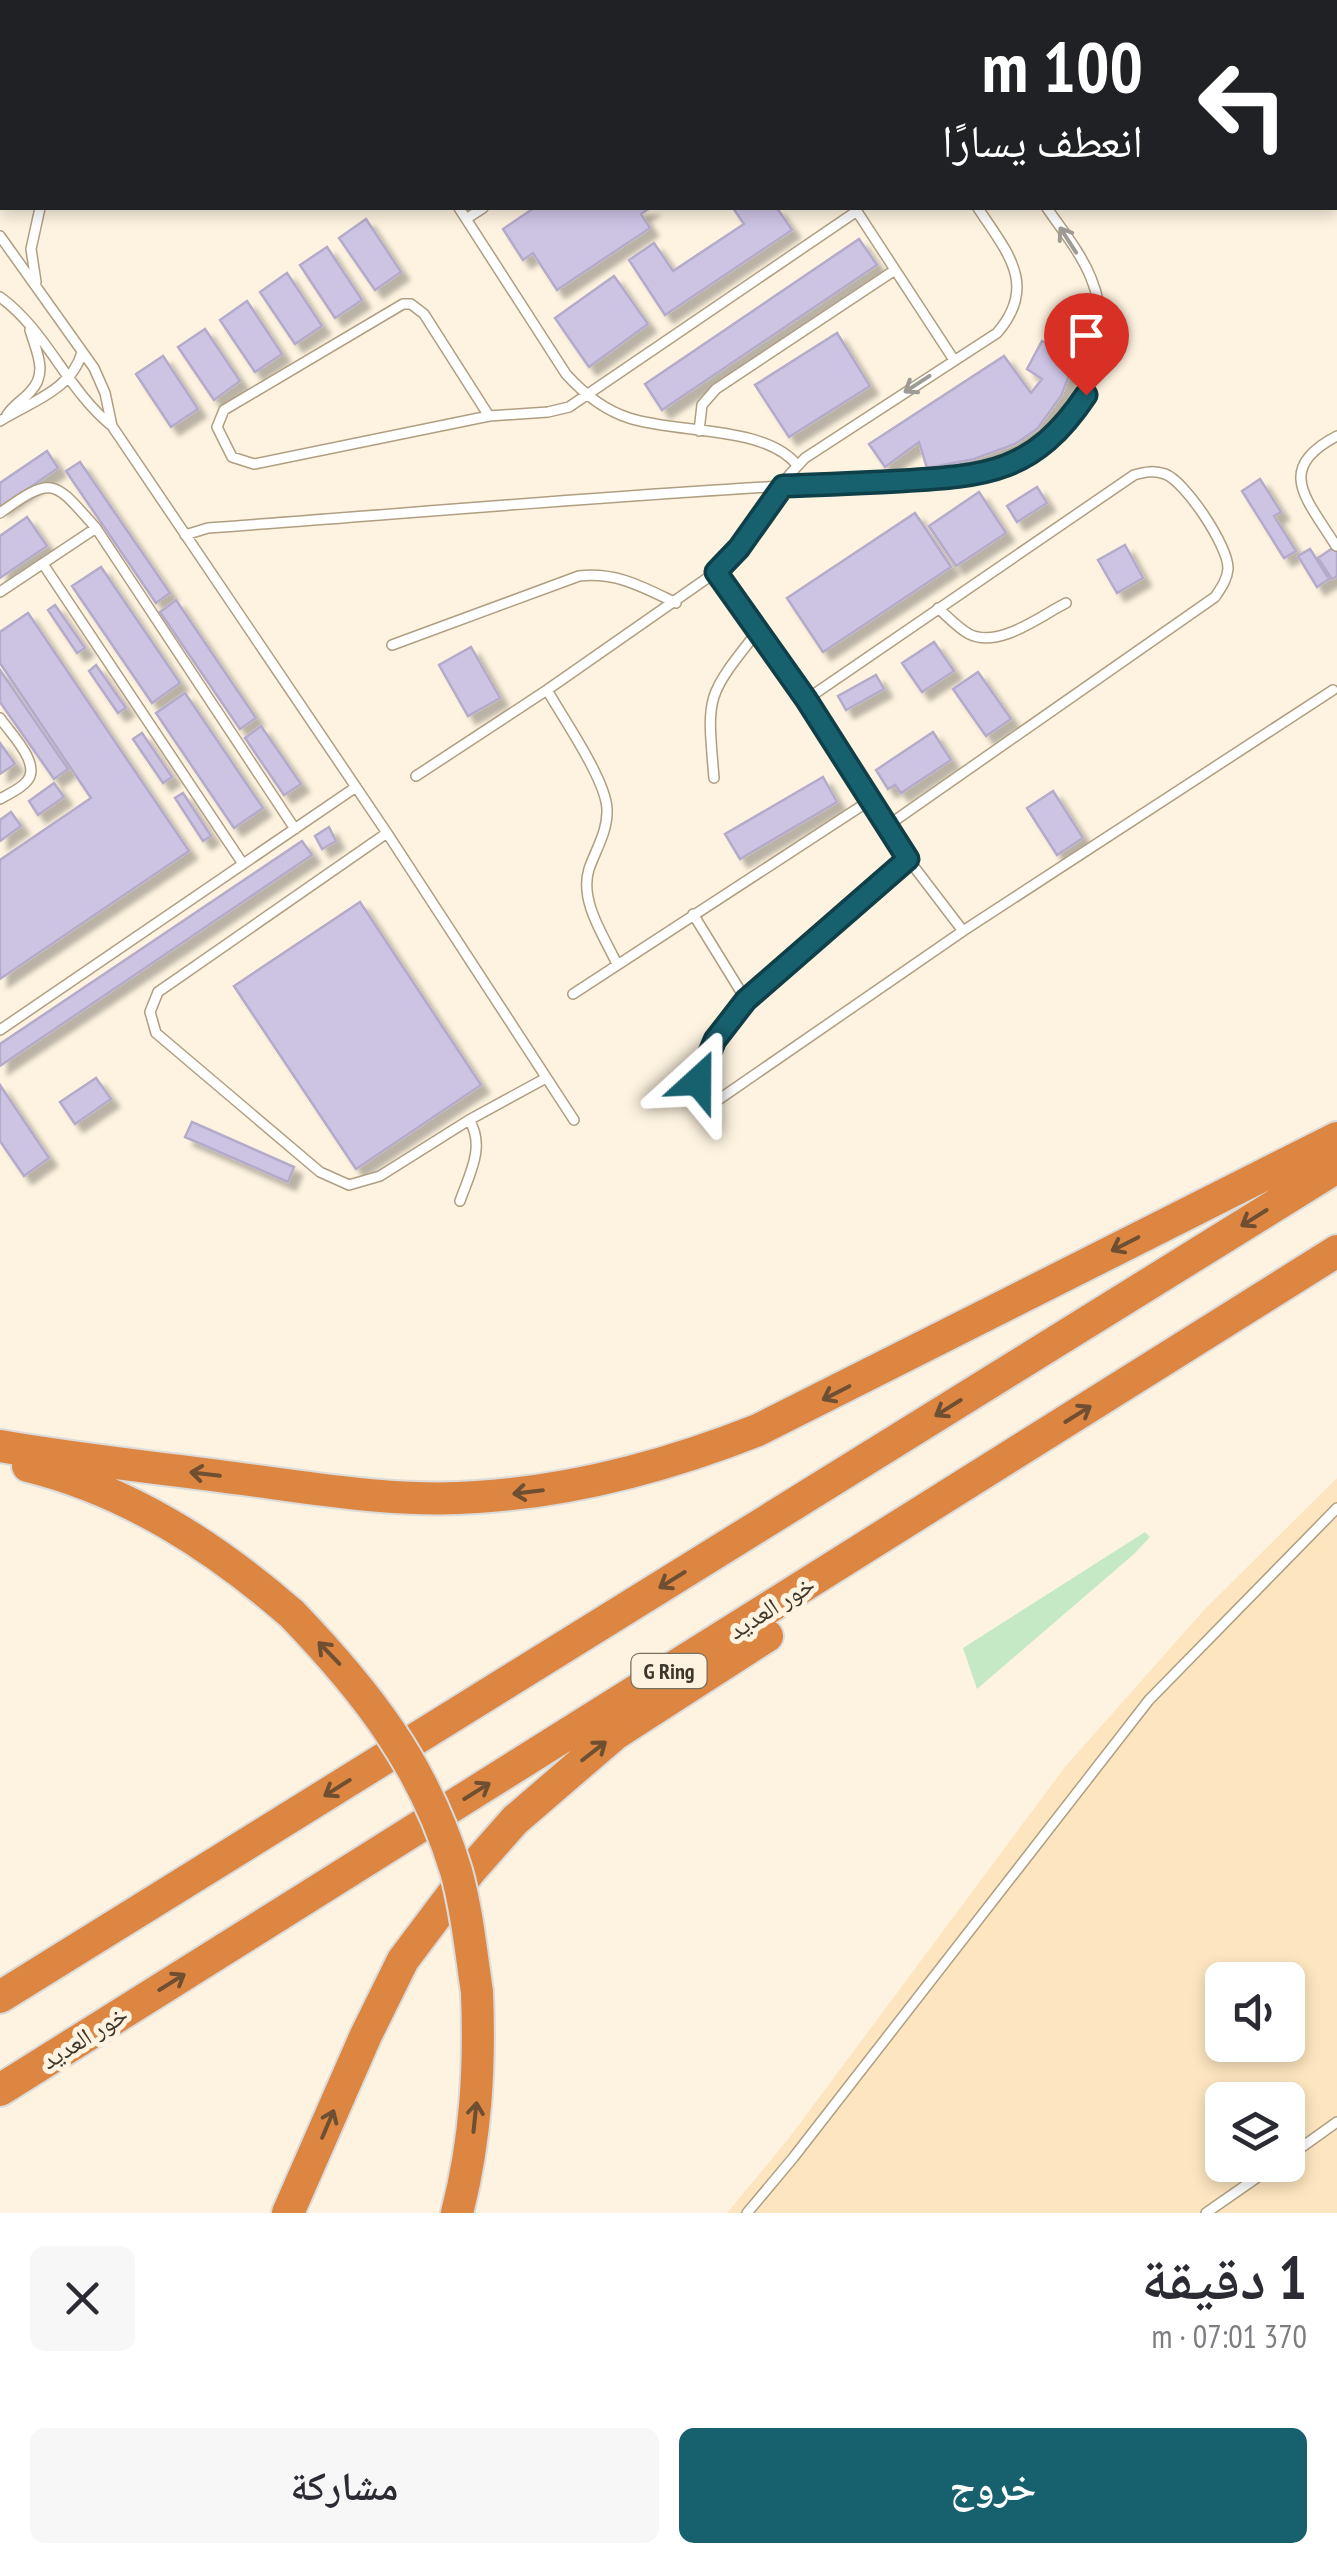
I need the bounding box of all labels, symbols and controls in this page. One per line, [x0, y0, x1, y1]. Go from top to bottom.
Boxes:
text: 100 m [982, 21, 1143, 111]
icon: left [1178, 40, 1308, 170]
text: انعطف يسارًا [942, 111, 1143, 169]
one-way arrow [1058, 226, 1079, 255]
pin [1044, 293, 1129, 396]
icon: arrive [1059, 308, 1114, 363]
one-way arrow [903, 374, 932, 395]
position arrow [646, 1029, 750, 1133]
one-way arrow [1240, 1208, 1269, 1228]
one-way arrow [1110, 1235, 1140, 1254]
one-way arrow [821, 1384, 851, 1403]
one-way arrow [935, 1398, 963, 1418]
one-way arrow [1064, 1404, 1092, 1425]
one-way arrow [189, 1464, 222, 1483]
one-way arrow [513, 1483, 545, 1502]
street label: خور العديد [722, 1568, 820, 1646]
one-way arrow [658, 1569, 687, 1590]
one-way arrow [318, 1642, 342, 1666]
road number: G Ring [632, 1654, 706, 1688]
one-way arrow [580, 1740, 606, 1762]
one-way arrow [323, 1778, 352, 1798]
one-way arrow [462, 1781, 491, 1802]
map controls [1205, 1962, 1305, 2182]
button: sound [1205, 1962, 1305, 2062]
one-way arrow [157, 1972, 185, 1992]
street label: خور العديد [35, 1998, 133, 2076]
button: layers [1205, 2082, 1305, 2182]
one-way arrow [466, 2102, 485, 2134]
one-way arrow [320, 2109, 338, 2140]
text: 1 دقيقة [1141, 2238, 1307, 2316]
button: close [30, 2246, 135, 2351]
text: 370 m · 07:01 [1152, 2315, 1307, 2357]
button: مشاركة [30, 2428, 659, 2543]
button: خروج [679, 2428, 1307, 2543]

